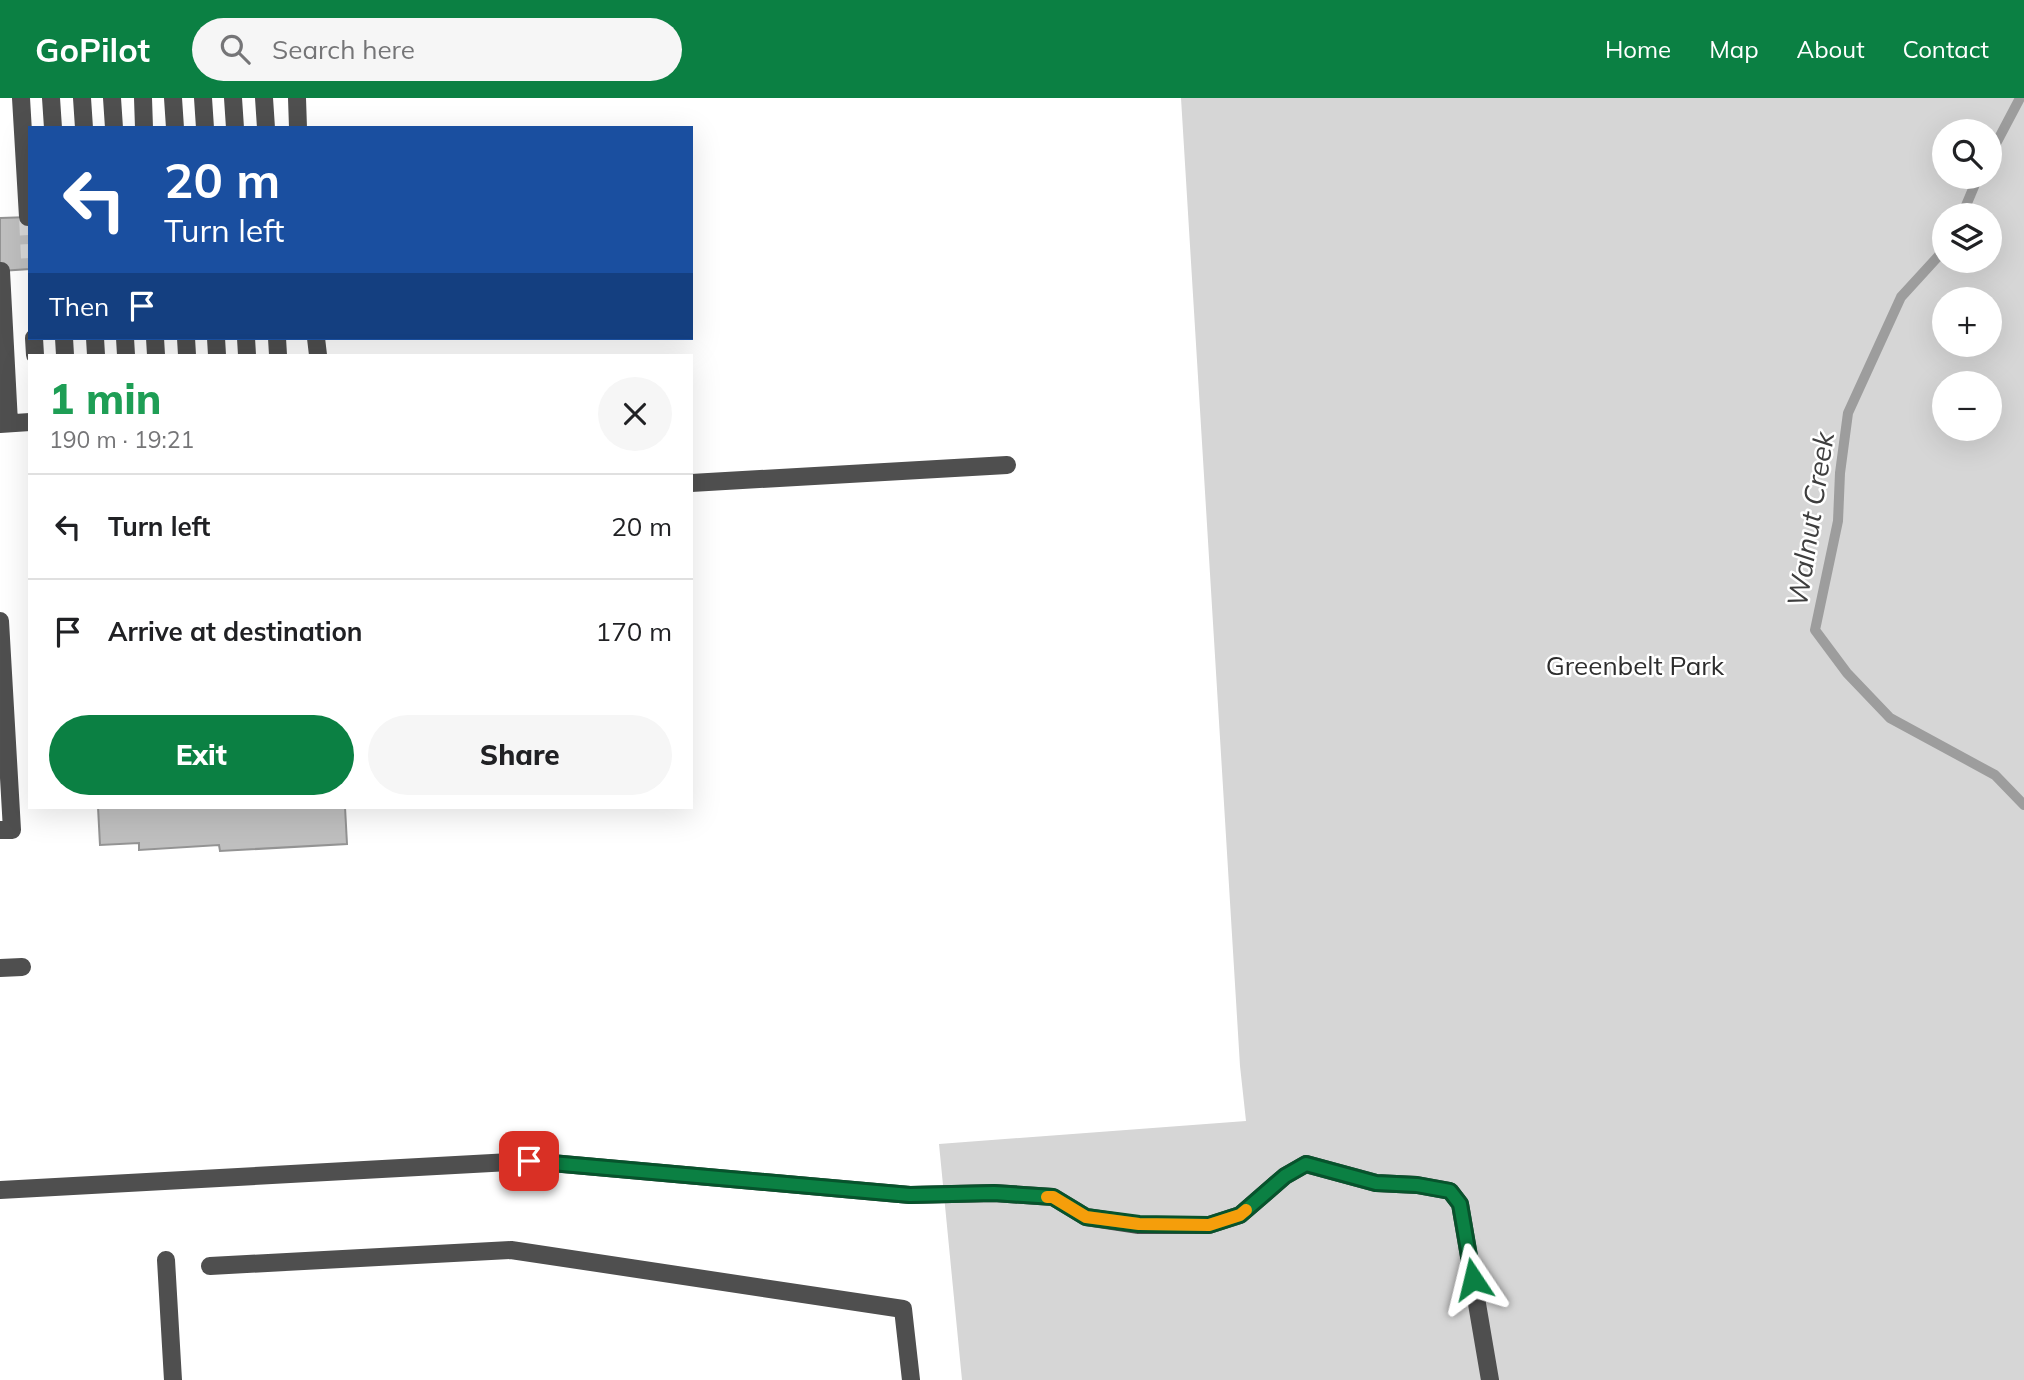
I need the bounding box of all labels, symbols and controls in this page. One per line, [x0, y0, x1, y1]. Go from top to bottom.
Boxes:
search box [192, 18, 682, 81]
text: GoPilot [35, 29, 150, 70]
icon: search [216, 30, 254, 68]
text: Search here [272, 33, 415, 66]
text: Home [1605, 34, 1671, 64]
text: Map [1709, 34, 1759, 64]
text: About [1797, 34, 1865, 64]
text: Contact [1903, 34, 1989, 64]
map controls [1932, 119, 2002, 441]
button: search [1932, 119, 2002, 189]
text: 20 m [164, 149, 280, 210]
icon: left [49, 154, 140, 245]
button: layers [1932, 203, 2002, 273]
text: Turn left [164, 210, 284, 250]
icon: arrive [123, 287, 161, 325]
button: + [1932, 287, 2002, 357]
text: Then [49, 290, 109, 323]
button: − [1932, 371, 2002, 441]
text: 1 min [49, 372, 162, 425]
button: close [598, 377, 672, 451]
text: 190 m · 19:21 [49, 425, 194, 454]
water label: Walnut Creek [1779, 427, 1841, 609]
icon: left [49, 508, 87, 546]
text: Turn left [108, 510, 210, 543]
text: 20 m [611, 510, 672, 543]
icon: arrive [49, 613, 87, 651]
text: Arrive at destination [108, 615, 363, 648]
text: 170 m [596, 615, 672, 648]
park label: Greenbelt Park [1546, 649, 1725, 682]
button: Exit [49, 715, 354, 795]
button: Share [368, 715, 672, 795]
pin [499, 1131, 559, 1191]
icon: arrive [510, 1142, 548, 1180]
position arrow [1436, 1242, 1510, 1316]

